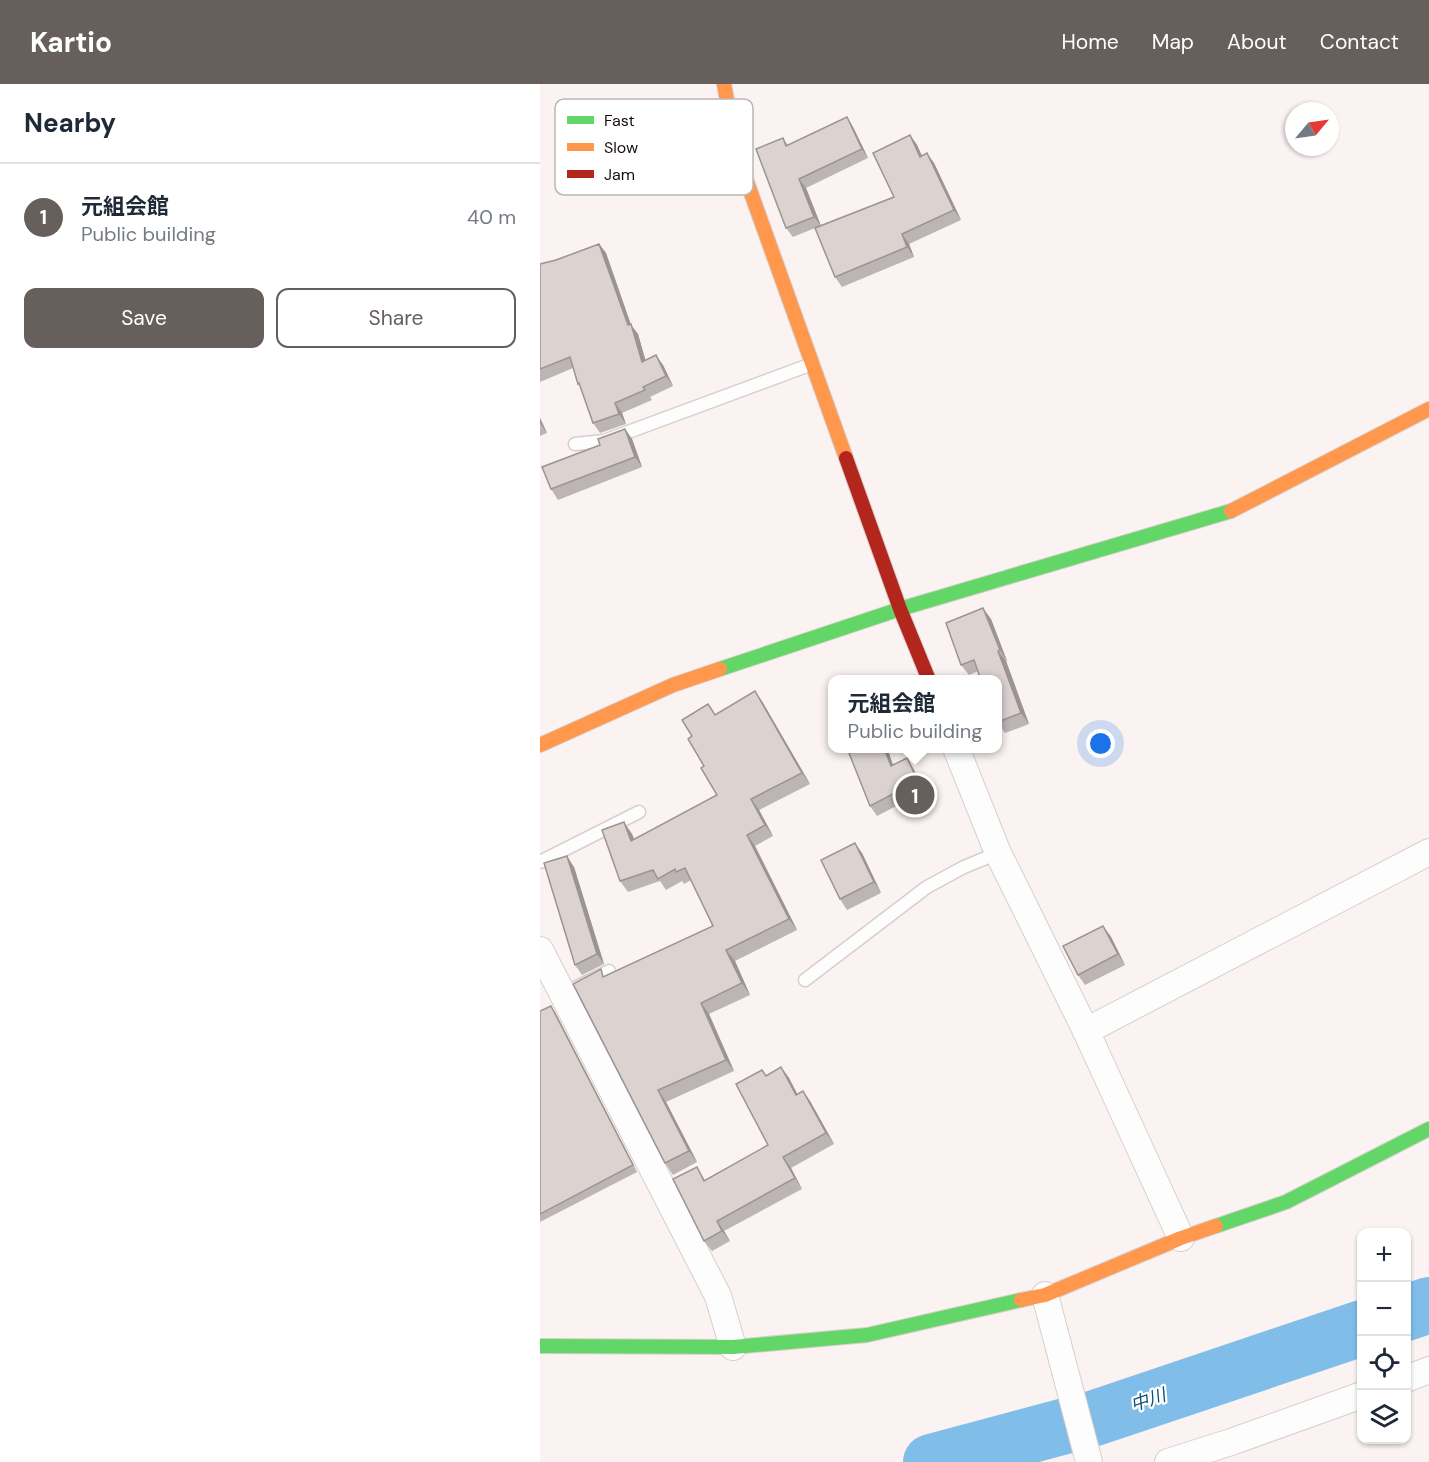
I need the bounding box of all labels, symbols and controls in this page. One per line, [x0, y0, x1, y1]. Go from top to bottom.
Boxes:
text: Kartio [30, 24, 112, 61]
text: Home [1061, 28, 1119, 56]
text: Map [1152, 28, 1194, 56]
text: About [1227, 28, 1287, 56]
text: Contact [1320, 28, 1399, 56]
legend [555, 99, 753, 195]
north arrow [1285, 102, 1339, 156]
text: Nearby [24, 106, 116, 140]
text: Fast [604, 110, 635, 131]
text: Slow [604, 137, 638, 158]
text: Jam [604, 164, 635, 185]
text: 元組会館 [81, 192, 169, 221]
text: 1 [40, 204, 47, 230]
text: 40 m [467, 204, 516, 230]
text: Public building [81, 221, 216, 247]
button: Save [24, 288, 264, 348]
button: Share [276, 288, 516, 348]
popup [828, 675, 1002, 753]
text: 元組会館 [848, 689, 936, 718]
text: Public building [848, 718, 982, 744]
your location [1086, 729, 1115, 758]
pin: 1 [896, 772, 934, 818]
map controls [1357, 1228, 1411, 1444]
button: + [1357, 1228, 1411, 1282]
button: − [1357, 1282, 1411, 1336]
button: locate [1357, 1336, 1411, 1390]
water label: 中川 [1127, 1382, 1171, 1417]
button: layers [1357, 1390, 1411, 1444]

